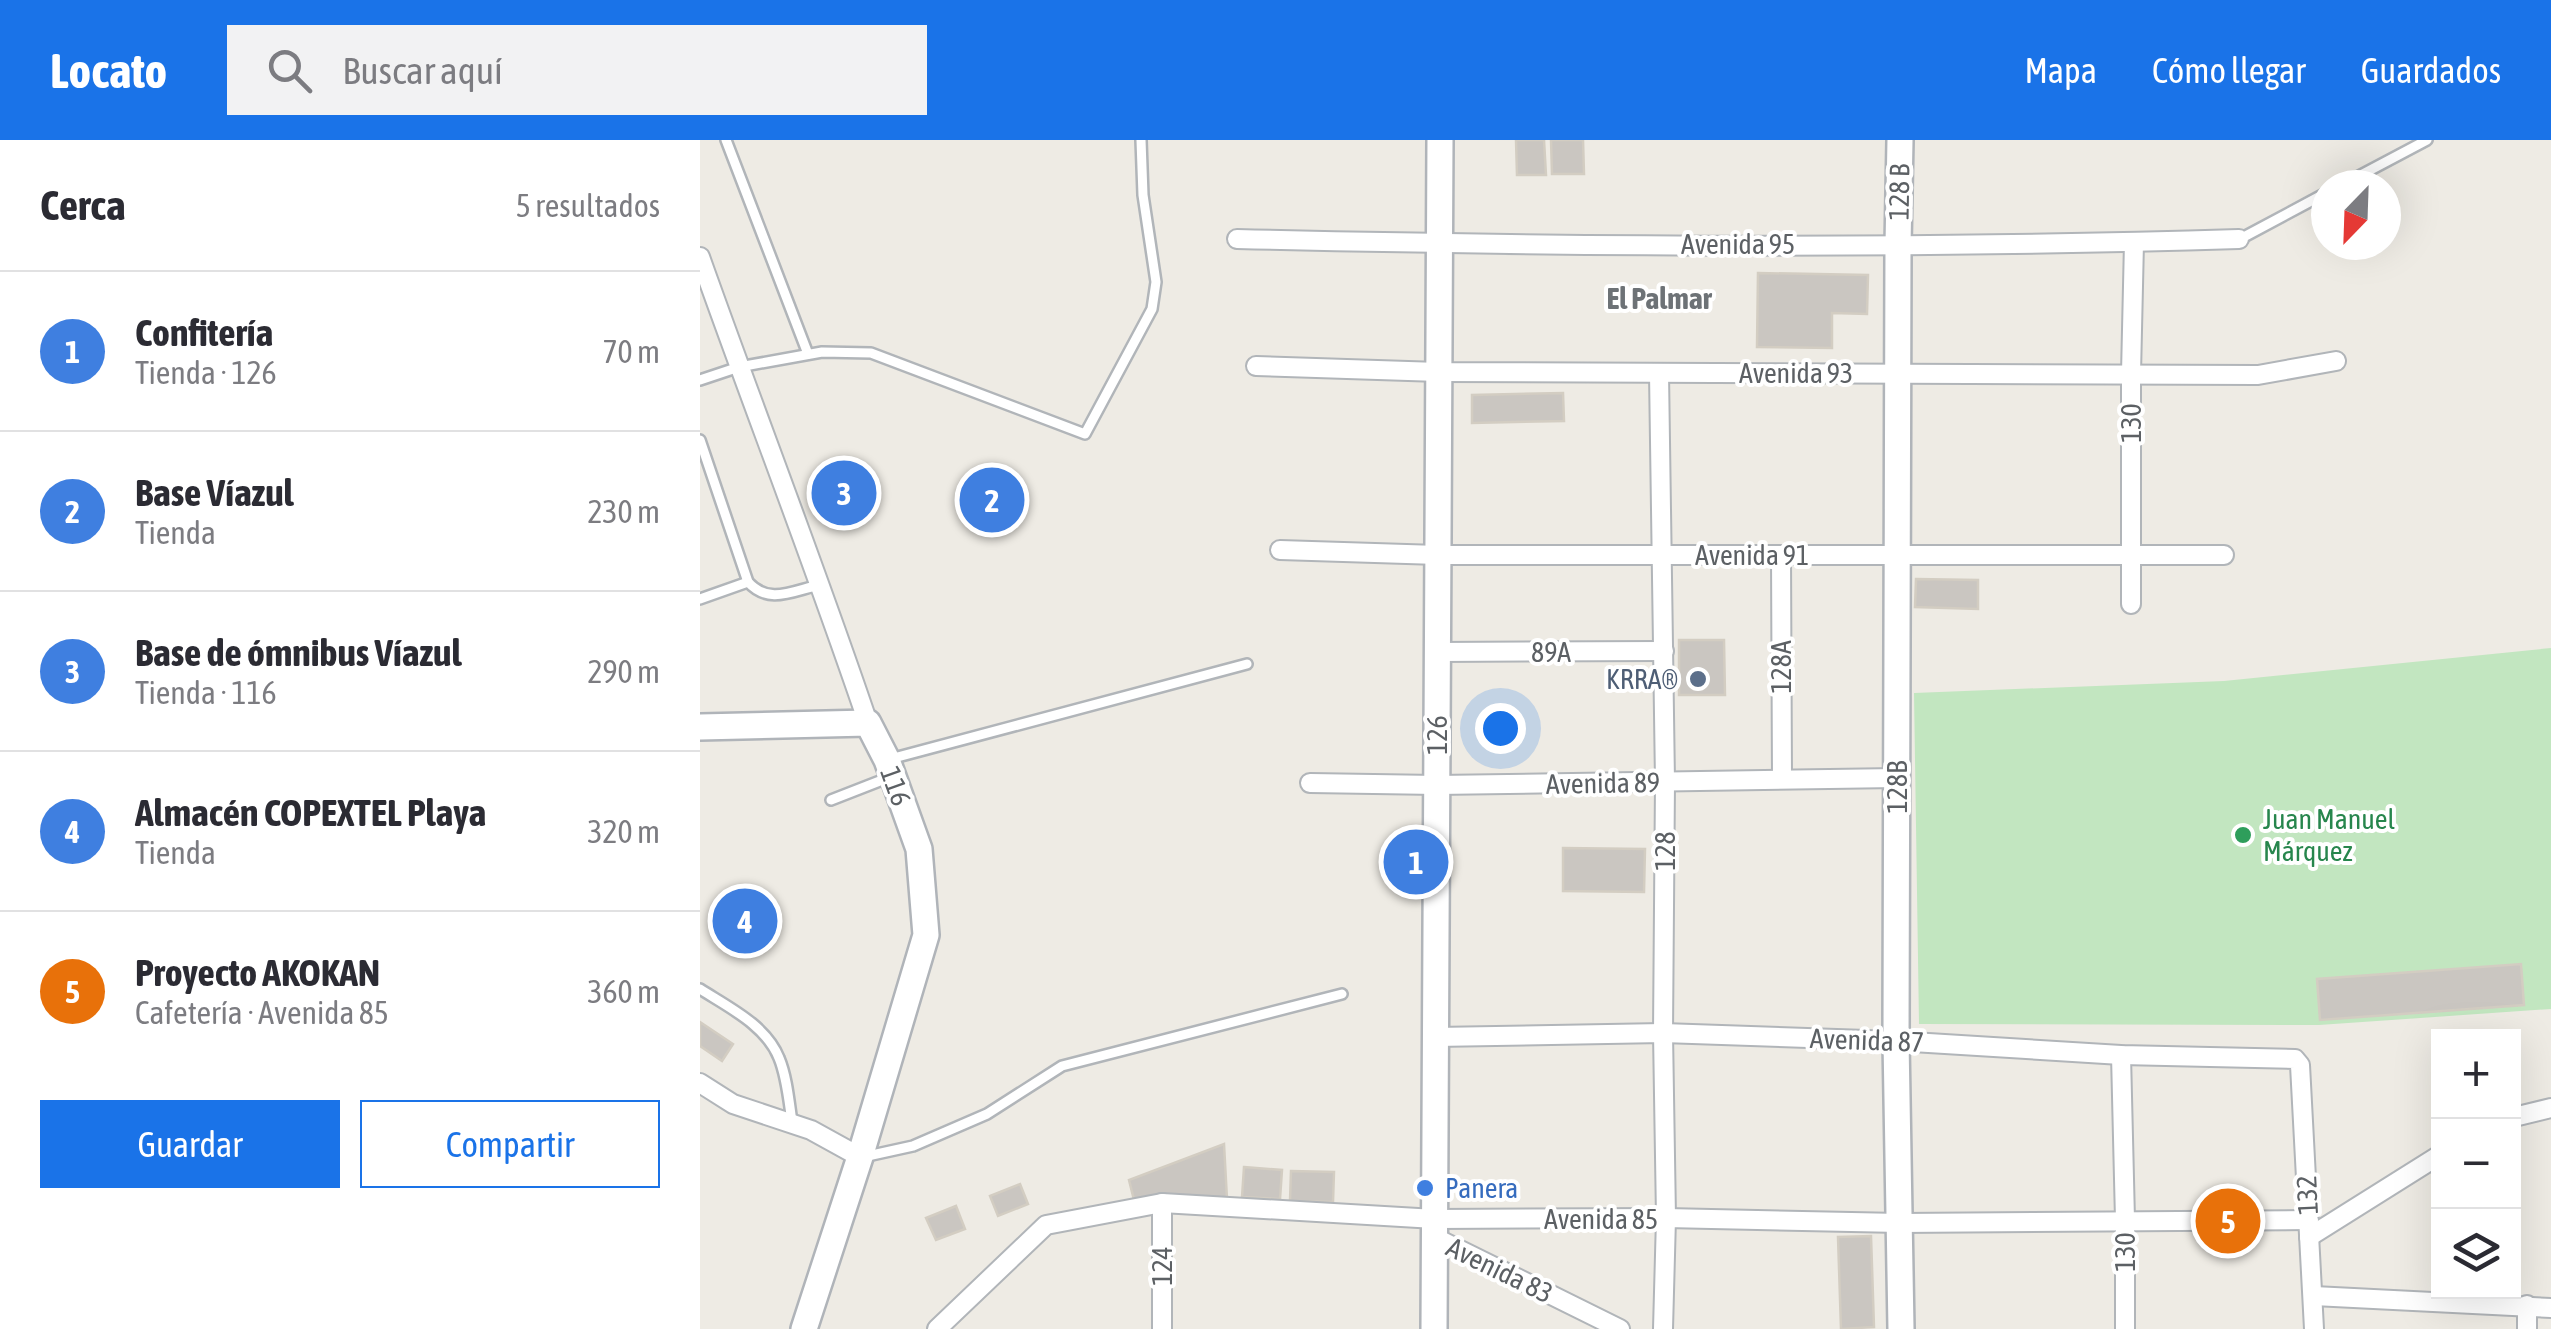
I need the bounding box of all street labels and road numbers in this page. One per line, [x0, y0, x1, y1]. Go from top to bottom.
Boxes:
street label: 128 B [1883, 163, 1915, 221]
street label: Avenida 95 [1681, 228, 1795, 260]
street label: Avenida 93 [1739, 357, 1853, 389]
street label: 130 [2115, 403, 2147, 443]
street label: Avenida 91 [1695, 539, 1809, 571]
street label: 89A [1531, 636, 1571, 668]
street label: 128A [1765, 640, 1797, 694]
street label: 126 [1421, 715, 1453, 755]
street label: 128B [1881, 761, 1913, 813]
street label: 116 [874, 762, 918, 810]
street label: Avenida 89 [1546, 766, 1660, 800]
street label: 128 [1649, 831, 1681, 871]
street label: Avenida 87 [1809, 1022, 1925, 1058]
street label: 132 [2290, 1174, 2324, 1216]
street label: Avenida 85 [1544, 1203, 1658, 1235]
street label: Avenida 83 [1442, 1231, 1558, 1309]
street label: 130 [2109, 1232, 2141, 1272]
street label: 124 [1146, 1246, 1178, 1286]

